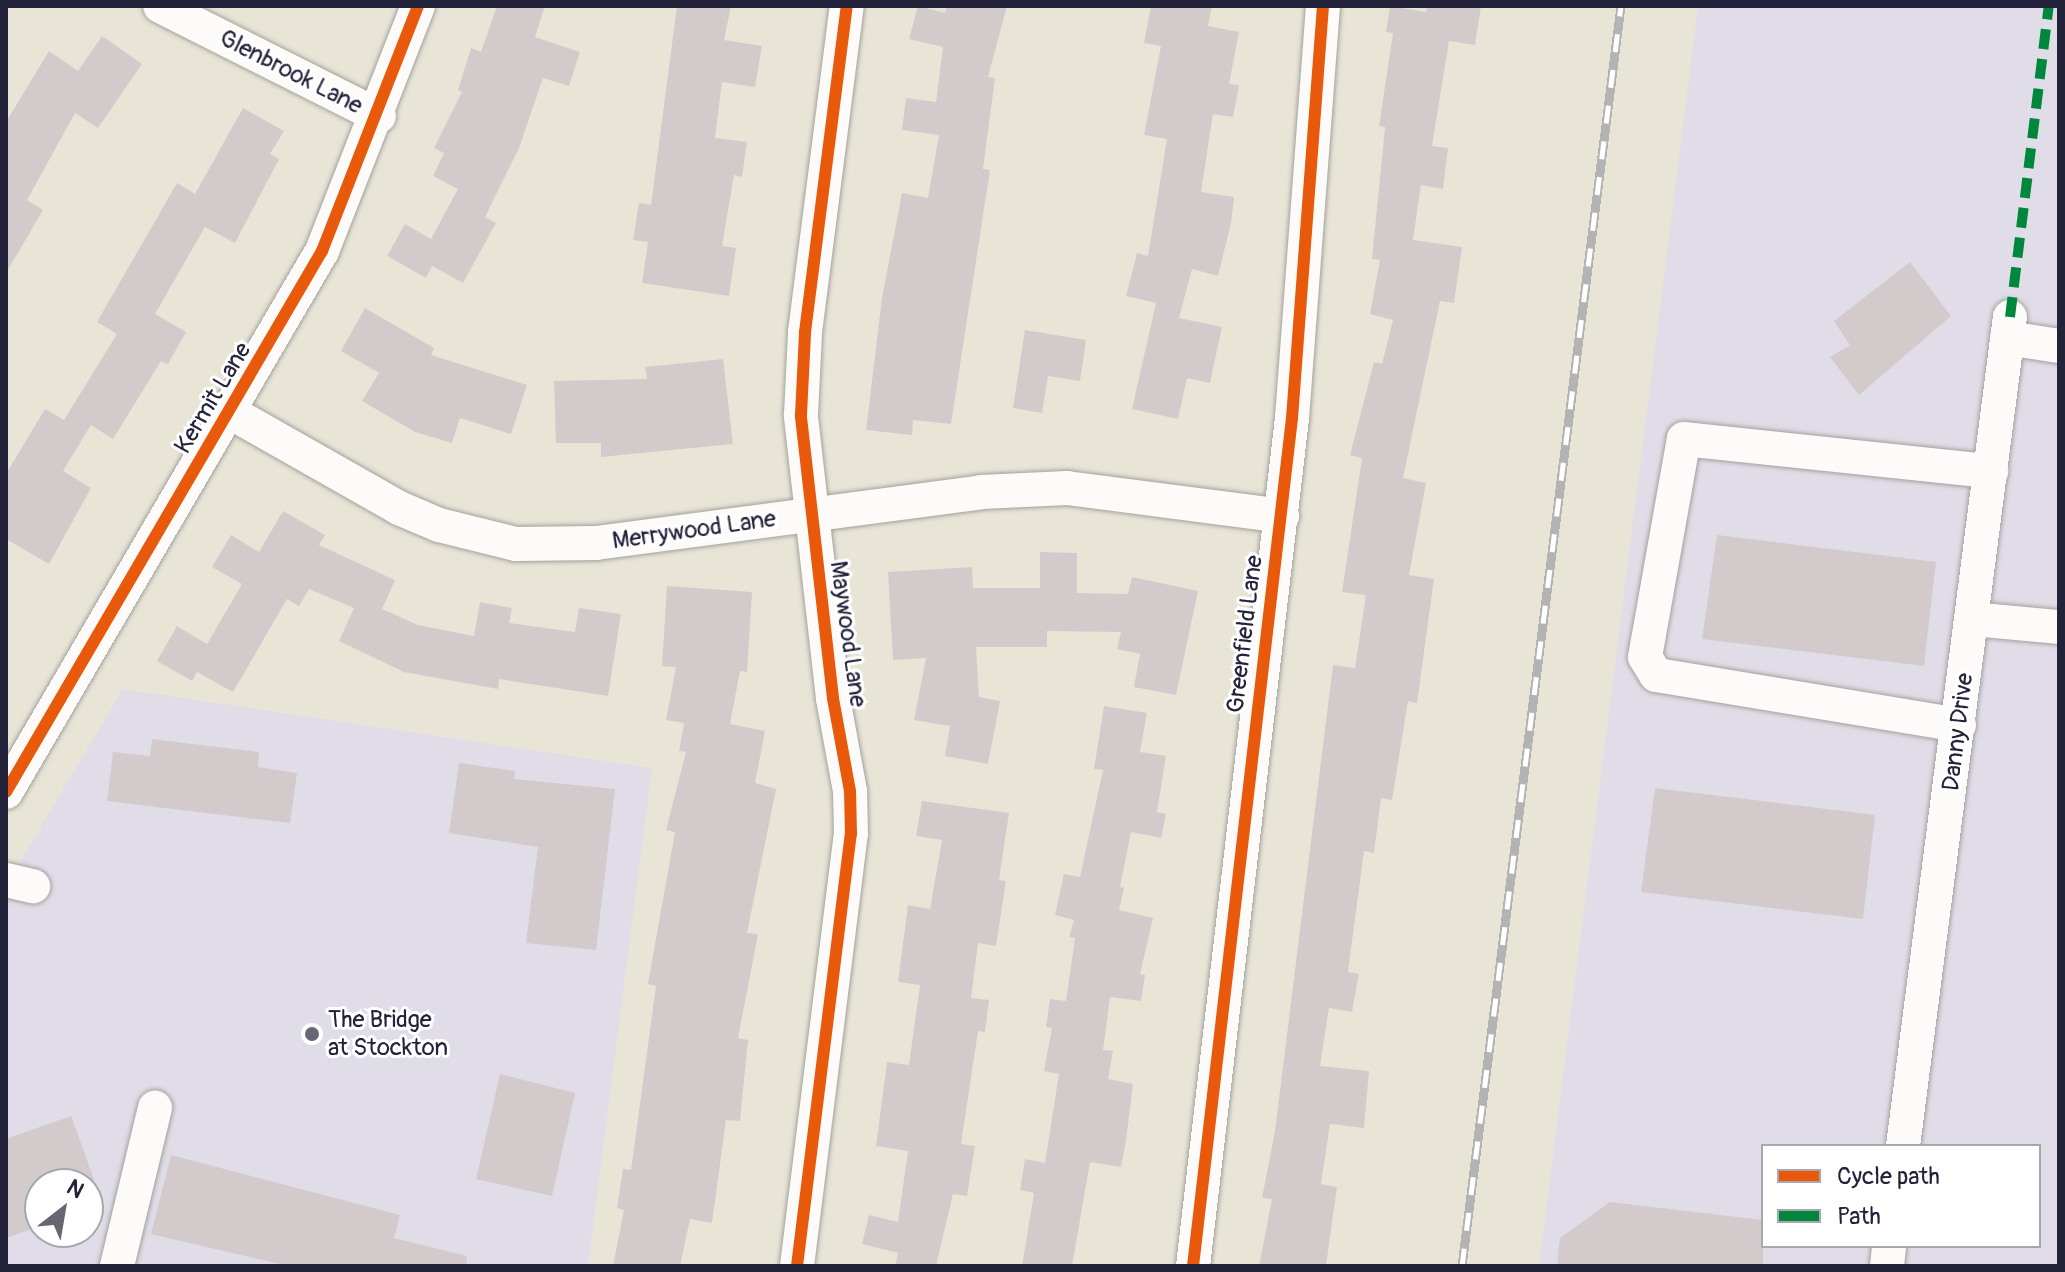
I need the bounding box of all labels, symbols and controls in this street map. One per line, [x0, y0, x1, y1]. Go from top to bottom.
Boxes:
street label: Glenbrook Lane [215, 24, 367, 120]
street label: Kermit Lane [169, 337, 257, 459]
street label: Merrywood Lane [610, 504, 778, 556]
street label: Greenfield Lane [1221, 553, 1269, 715]
street label: Maywood Lane [824, 559, 872, 709]
street label: Danny Drive [1936, 671, 1980, 793]
place label: The Bridge at Stockton [328, 1006, 448, 1062]
marker: The Bridge at Stockton [303, 1025, 321, 1043]
legend [1761, 1144, 2041, 1248]
text: Cycle path [1837, 1162, 1940, 1191]
north arrow [24, 1168, 104, 1248]
text: N [62, 1173, 89, 1205]
text: Path [1837, 1202, 1881, 1231]

